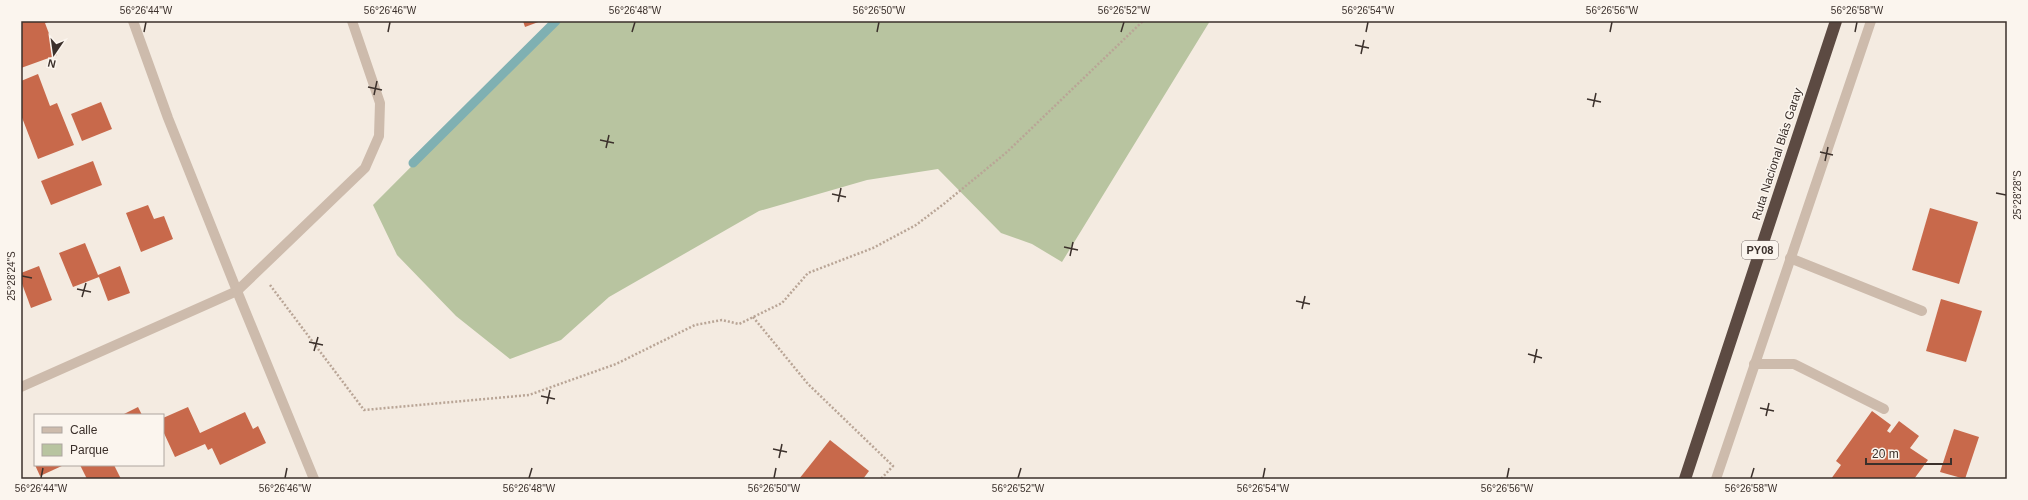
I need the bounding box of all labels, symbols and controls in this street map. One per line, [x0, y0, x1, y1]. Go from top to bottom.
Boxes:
text: 56°26'44"W [120, 5, 173, 16]
text: 56°26'46"W [364, 5, 417, 16]
text: 56°26'48"W [609, 5, 662, 16]
text: 56°26'50"W [853, 5, 906, 16]
text: 56°26'52"W [1098, 5, 1151, 16]
text: 56°26'54"W [1342, 5, 1395, 16]
text: 56°26'56"W [1586, 5, 1639, 16]
text: 56°26'58"W [1831, 5, 1884, 16]
north arrow [34, 34, 74, 74]
text: N [46, 57, 57, 70]
street label: Ruta Nacional Blás Garay [1749, 86, 1805, 222]
text: 25°28'28"S [2012, 170, 2023, 220]
road number: PY08 [1742, 241, 1778, 259]
text: 25°28'24"S [6, 251, 17, 301]
legend [34, 414, 164, 466]
text: Calle [70, 423, 98, 437]
scale bar [1866, 440, 1951, 466]
text: Parque [70, 443, 109, 457]
text: 20 m [1872, 447, 1899, 461]
text: 56°26'44"W [15, 483, 68, 494]
text: 56°26'46"W [259, 483, 312, 494]
text: 56°26'48"W [503, 483, 556, 494]
text: 56°26'50"W [748, 483, 801, 494]
text: 56°26'52"W [992, 483, 1045, 494]
text: 56°26'54"W [1237, 483, 1290, 494]
text: 56°26'56"W [1481, 483, 1534, 494]
text: 56°26'58"W [1725, 483, 1778, 494]

